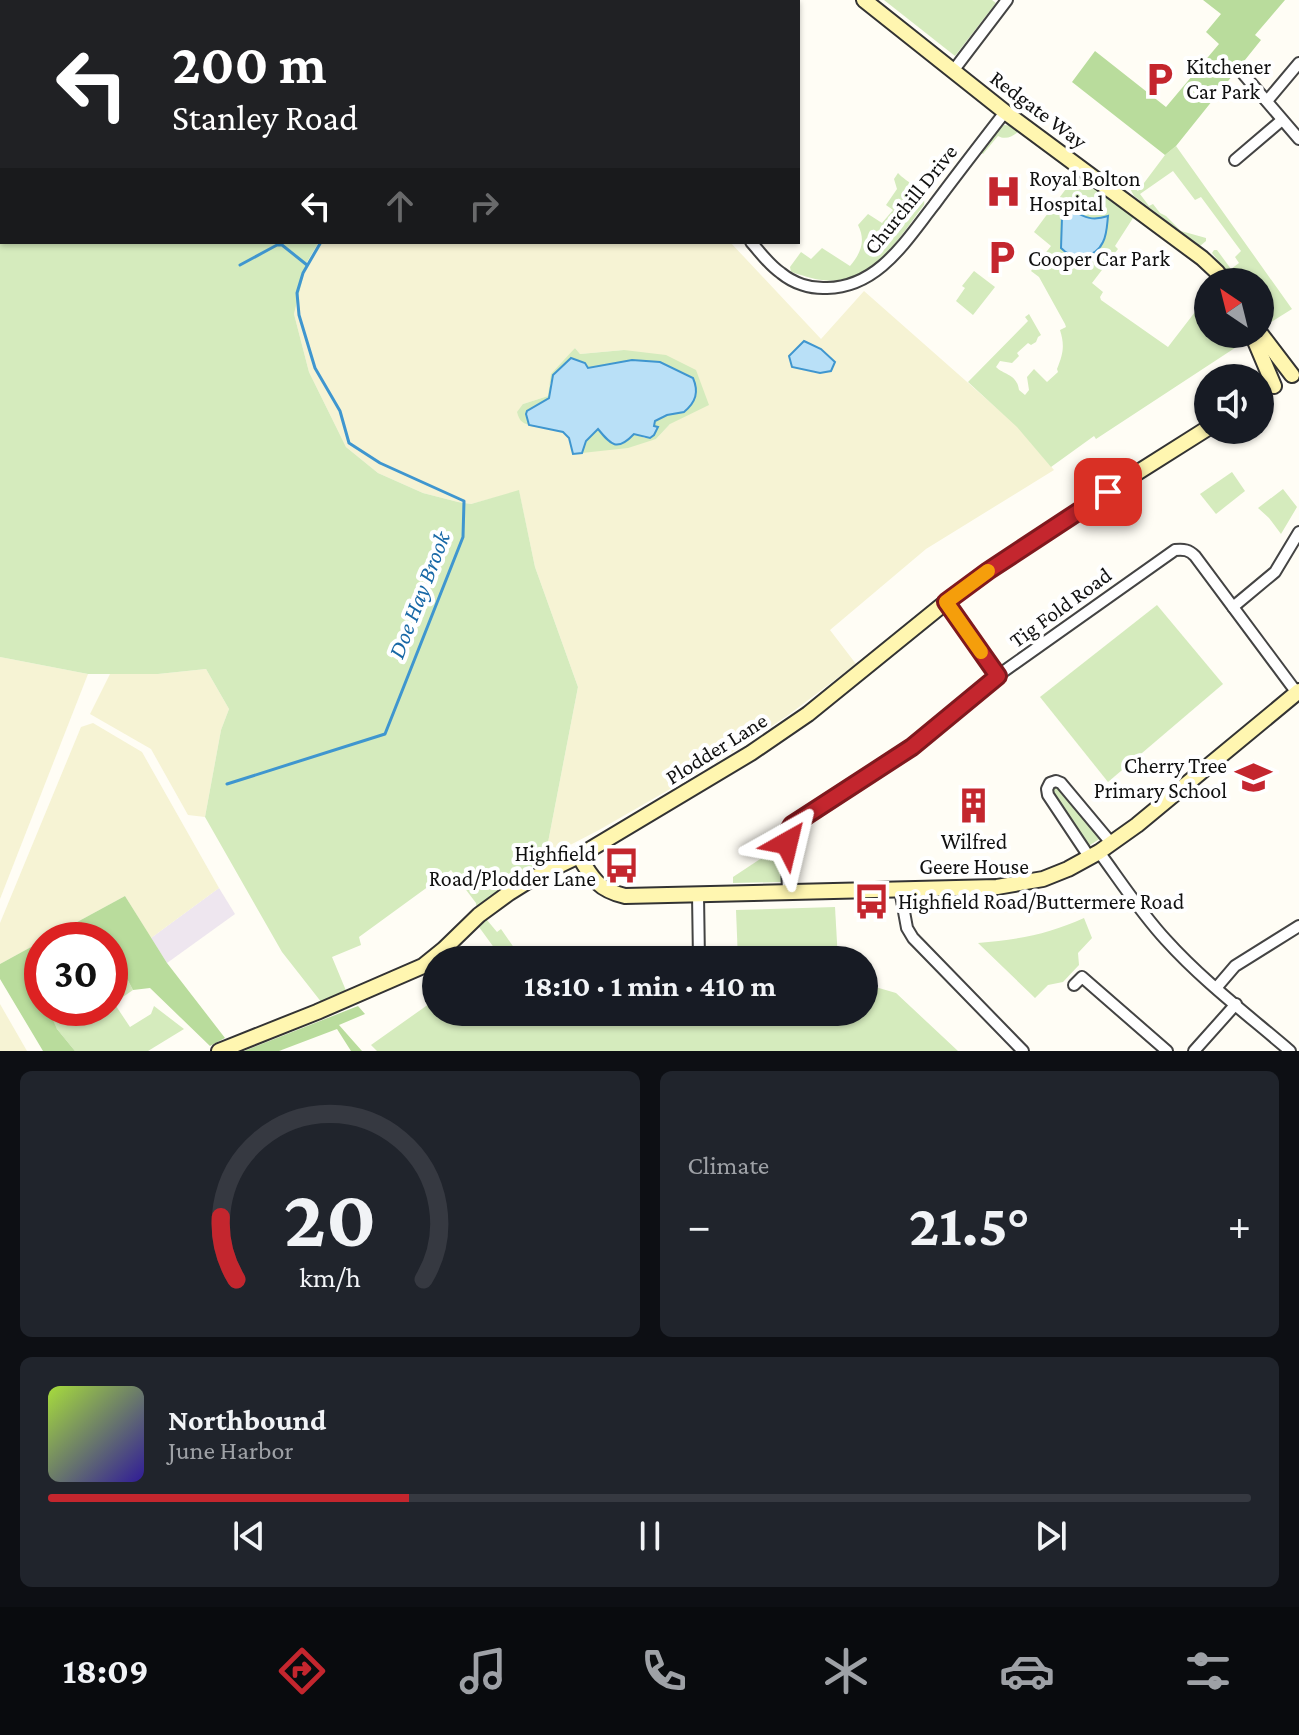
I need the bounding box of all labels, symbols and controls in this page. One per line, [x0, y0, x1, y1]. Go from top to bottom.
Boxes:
icon: left [40, 32, 144, 136]
text: 200 m [172, 33, 327, 95]
place label: Kitchener Car Park [1186, 54, 1272, 104]
parking icon: Kitchener Car Park [1141, 60, 1179, 98]
street label: Redgate Way [986, 65, 1093, 154]
text: Stanley Road [172, 98, 358, 138]
street label: Churchill Drive [859, 139, 962, 259]
place label: Royal Bolton Hospital [1029, 166, 1141, 216]
hospital icon: Royal Bolton Hospital [984, 172, 1022, 210]
icon: left [294, 184, 338, 228]
icon: ahead [378, 184, 422, 228]
icon: right [462, 184, 506, 228]
parking icon: Cooper Car Park [983, 239, 1021, 277]
place label: Cooper Car Park [1028, 246, 1170, 271]
north arrow [1194, 268, 1274, 348]
map controls [1194, 268, 1274, 444]
button: sound [1194, 364, 1274, 444]
pin [1074, 458, 1142, 526]
icon: arrive [1086, 470, 1130, 514]
water label: Doe Hay Brook [382, 526, 456, 662]
street label: Tig Fold Road [1004, 562, 1116, 653]
street label: Plodder Lane [661, 707, 772, 790]
place label: Cherry Tree Primary School [1094, 753, 1227, 803]
school or university icon: Cherry Tree Primary School [1234, 759, 1272, 797]
building icon: Wilfred Geere House [955, 786, 993, 824]
position arrow [745, 801, 829, 885]
place label: Wilfred Geere House [919, 829, 1029, 879]
place label: Highfield Road/Plodder Lane [429, 841, 596, 891]
bus stop icon: Highfield Road/Plodder Lane [603, 847, 641, 885]
bus stop icon: Highfield Road/Buttermere Road [853, 882, 891, 920]
place label: Highfield Road/Buttermere Road [898, 889, 1185, 914]
speed limit sign: 30 [24, 922, 128, 1026]
text: 18:10 · 1 min · 410 m [524, 969, 776, 1002]
text: Climate [688, 1151, 769, 1180]
text: 20 [283, 1171, 376, 1264]
text: 21.5° [909, 1191, 1030, 1258]
text: − [688, 1201, 711, 1249]
text: + [1228, 1201, 1251, 1249]
text: km/h [299, 1261, 361, 1293]
text: Northbound [168, 1403, 326, 1436]
text: June Harbor [168, 1436, 294, 1465]
icon: previous [227, 1514, 271, 1558]
icon: pause [628, 1514, 672, 1558]
icon: next [1029, 1514, 1073, 1558]
icon: directions [274, 1643, 330, 1699]
icon: music [455, 1643, 511, 1699]
icon: phone [636, 1643, 692, 1699]
icon: climate [818, 1643, 874, 1699]
icon: car [999, 1643, 1055, 1699]
icon: filters [1180, 1643, 1236, 1699]
text: 18:09 [63, 1651, 149, 1691]

